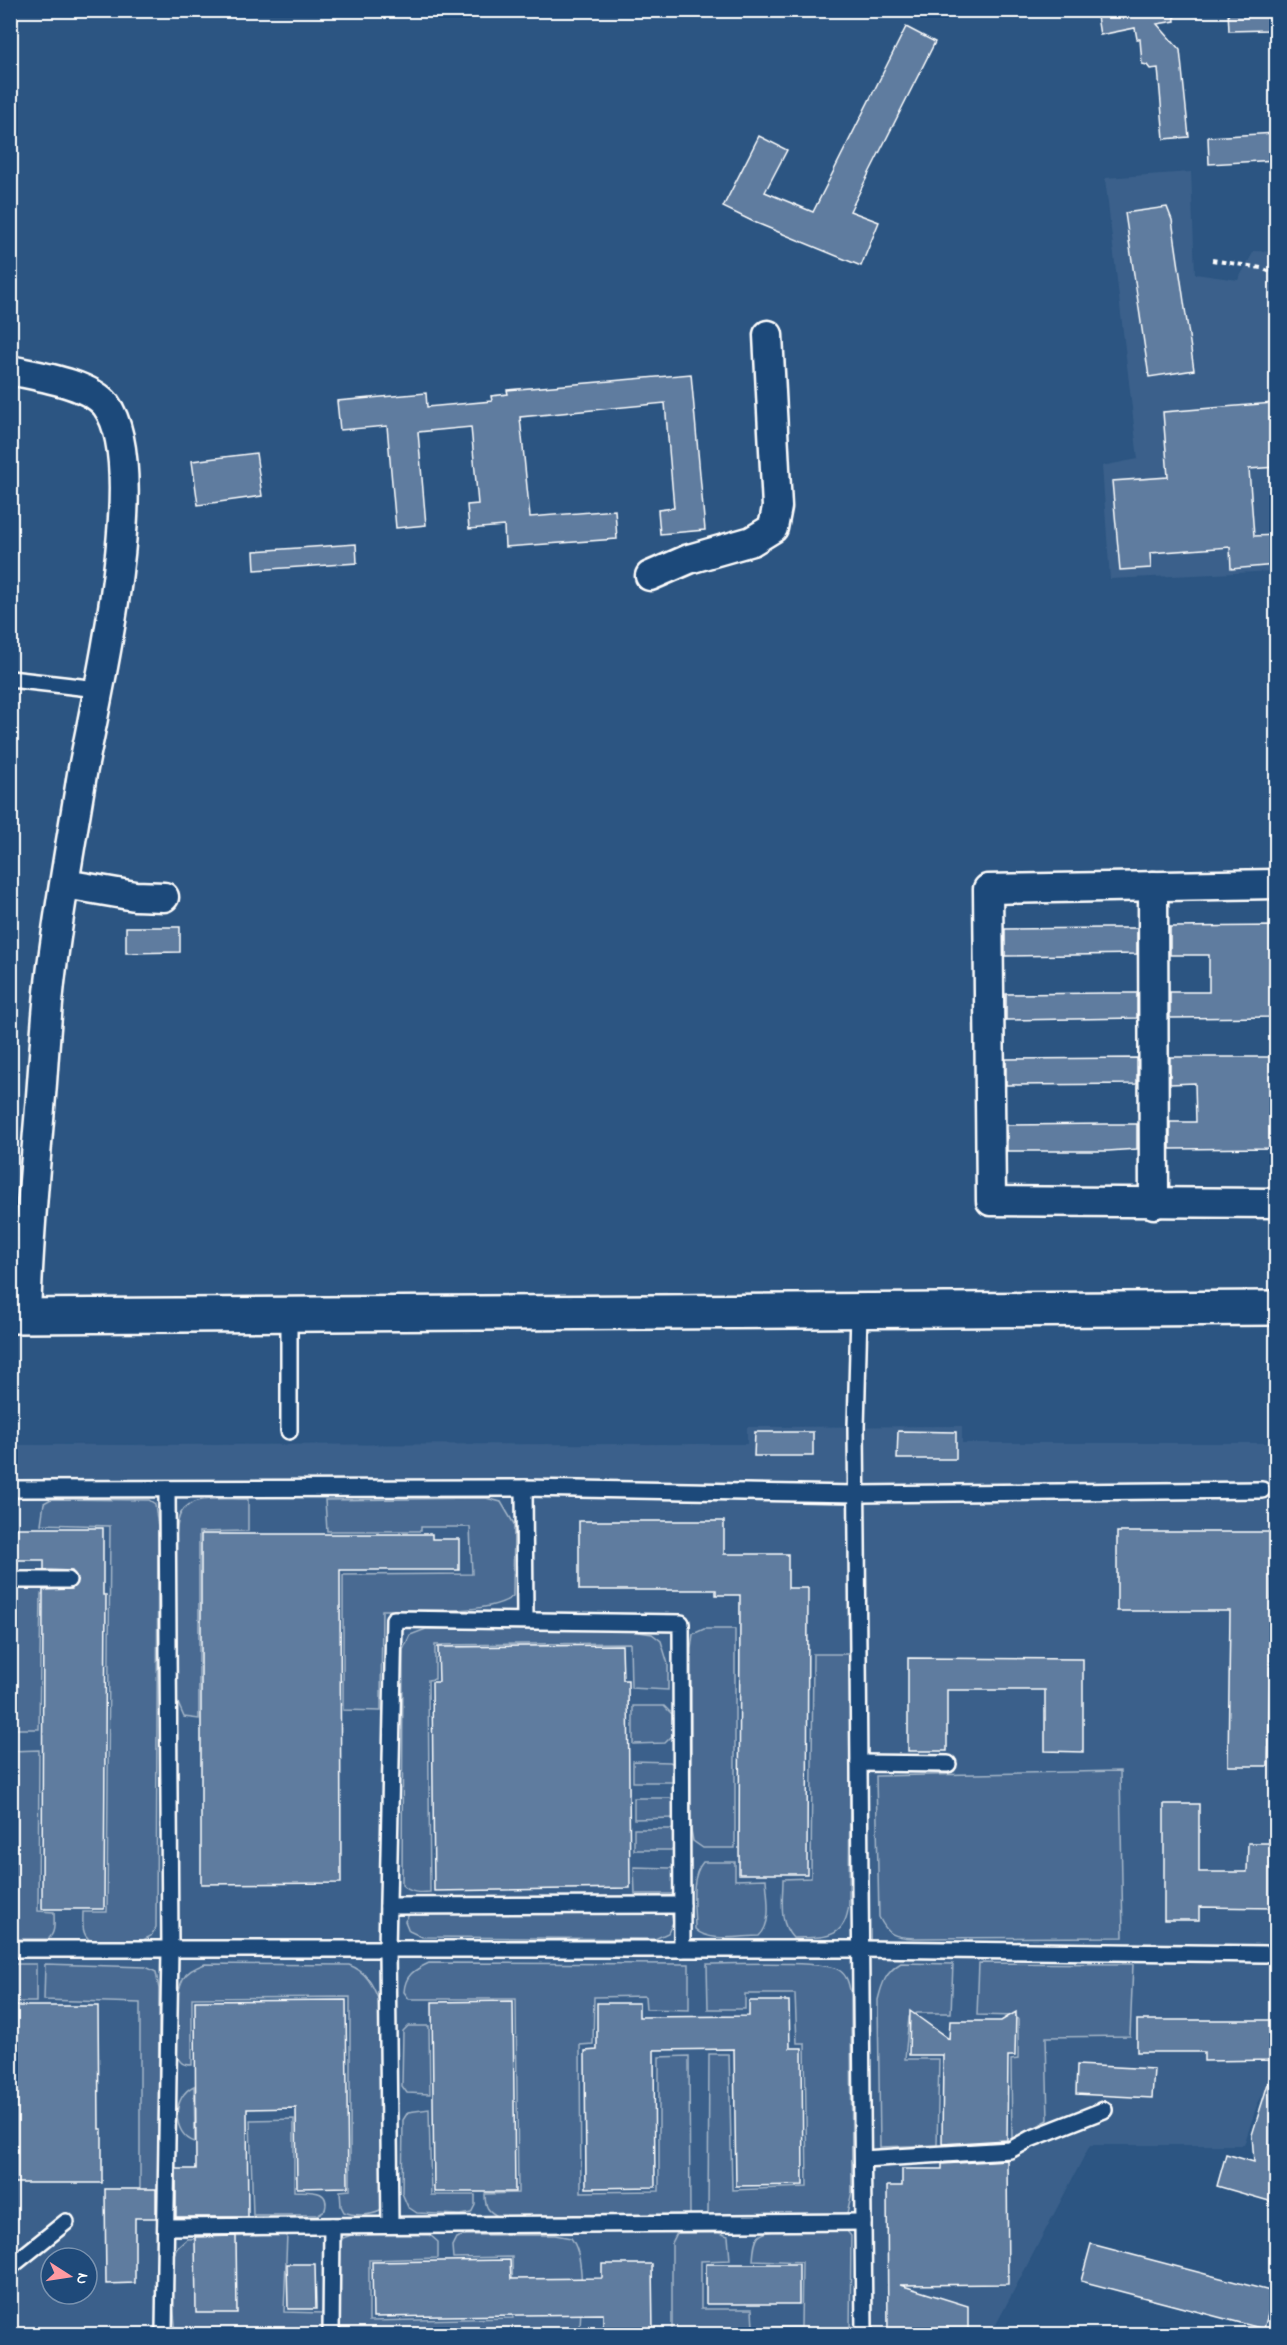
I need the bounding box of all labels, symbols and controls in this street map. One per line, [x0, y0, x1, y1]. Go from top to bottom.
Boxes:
north arrow [39, 2246, 99, 2306]
text: N [69, 2271, 95, 2287]

